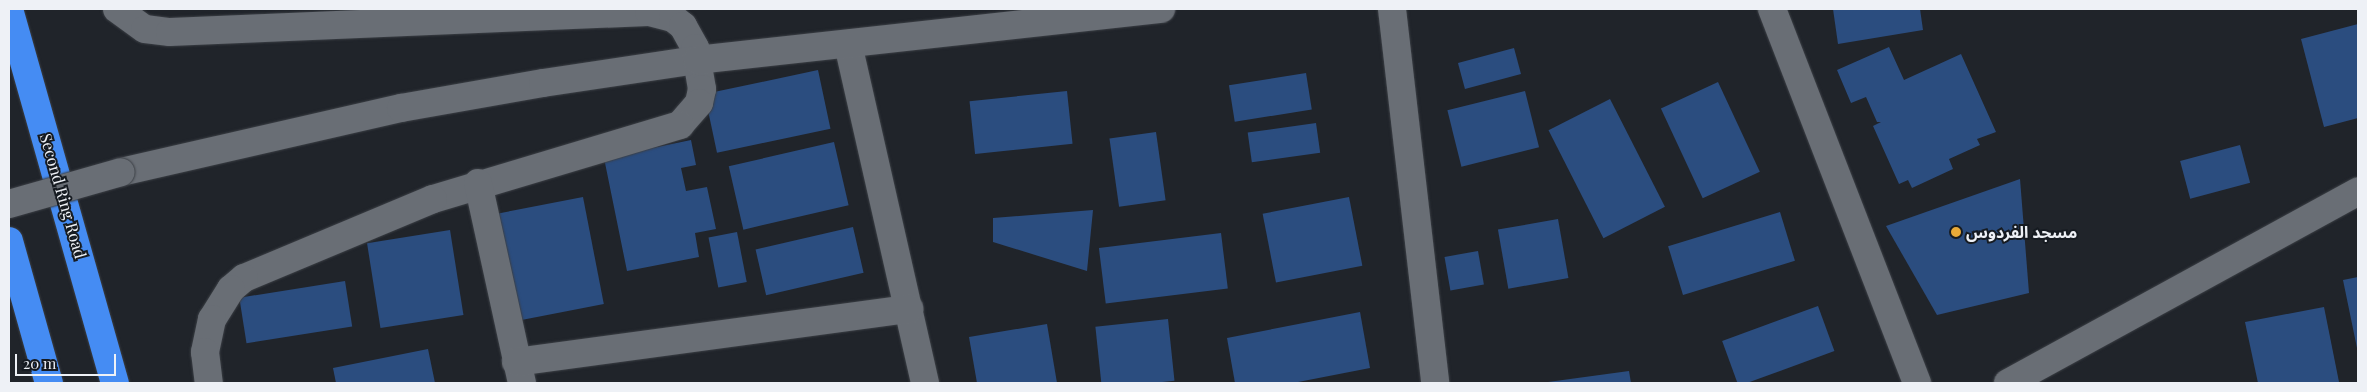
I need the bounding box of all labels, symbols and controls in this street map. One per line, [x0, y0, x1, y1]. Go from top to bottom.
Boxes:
street label: Second Ring Road [36, 131, 90, 261]
place label: مسجد الفردوس [1966, 222, 2077, 242]
marker: مسجد الفردوس [1950, 226, 1962, 238]
scale bar [18, 344, 119, 376]
text: 20 m [23, 353, 56, 373]

